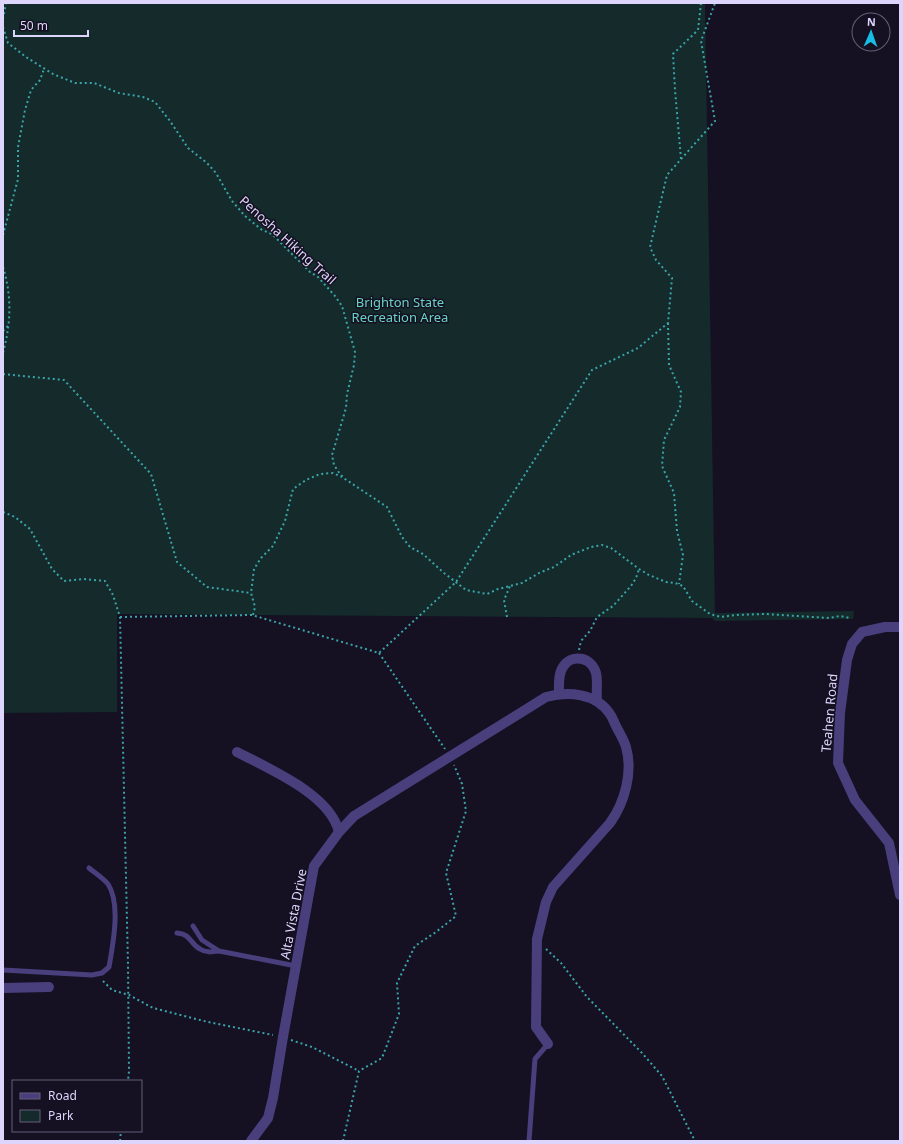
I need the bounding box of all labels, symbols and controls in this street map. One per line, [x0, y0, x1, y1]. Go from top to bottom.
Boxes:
scale bar [14, 12, 88, 38]
north arrow [851, 12, 891, 52]
text: N [867, 14, 876, 29]
text: 50 m [20, 17, 48, 34]
street label: Penosha Hiking Trail [236, 192, 340, 288]
park label: Brighton State Recreation Area [352, 293, 448, 326]
street label: Teahen Road [817, 673, 841, 753]
street label: Alta Vista Drive [275, 867, 311, 961]
legend [12, 1080, 142, 1132]
text: Road [48, 1087, 77, 1104]
text: Park [48, 1107, 74, 1124]

